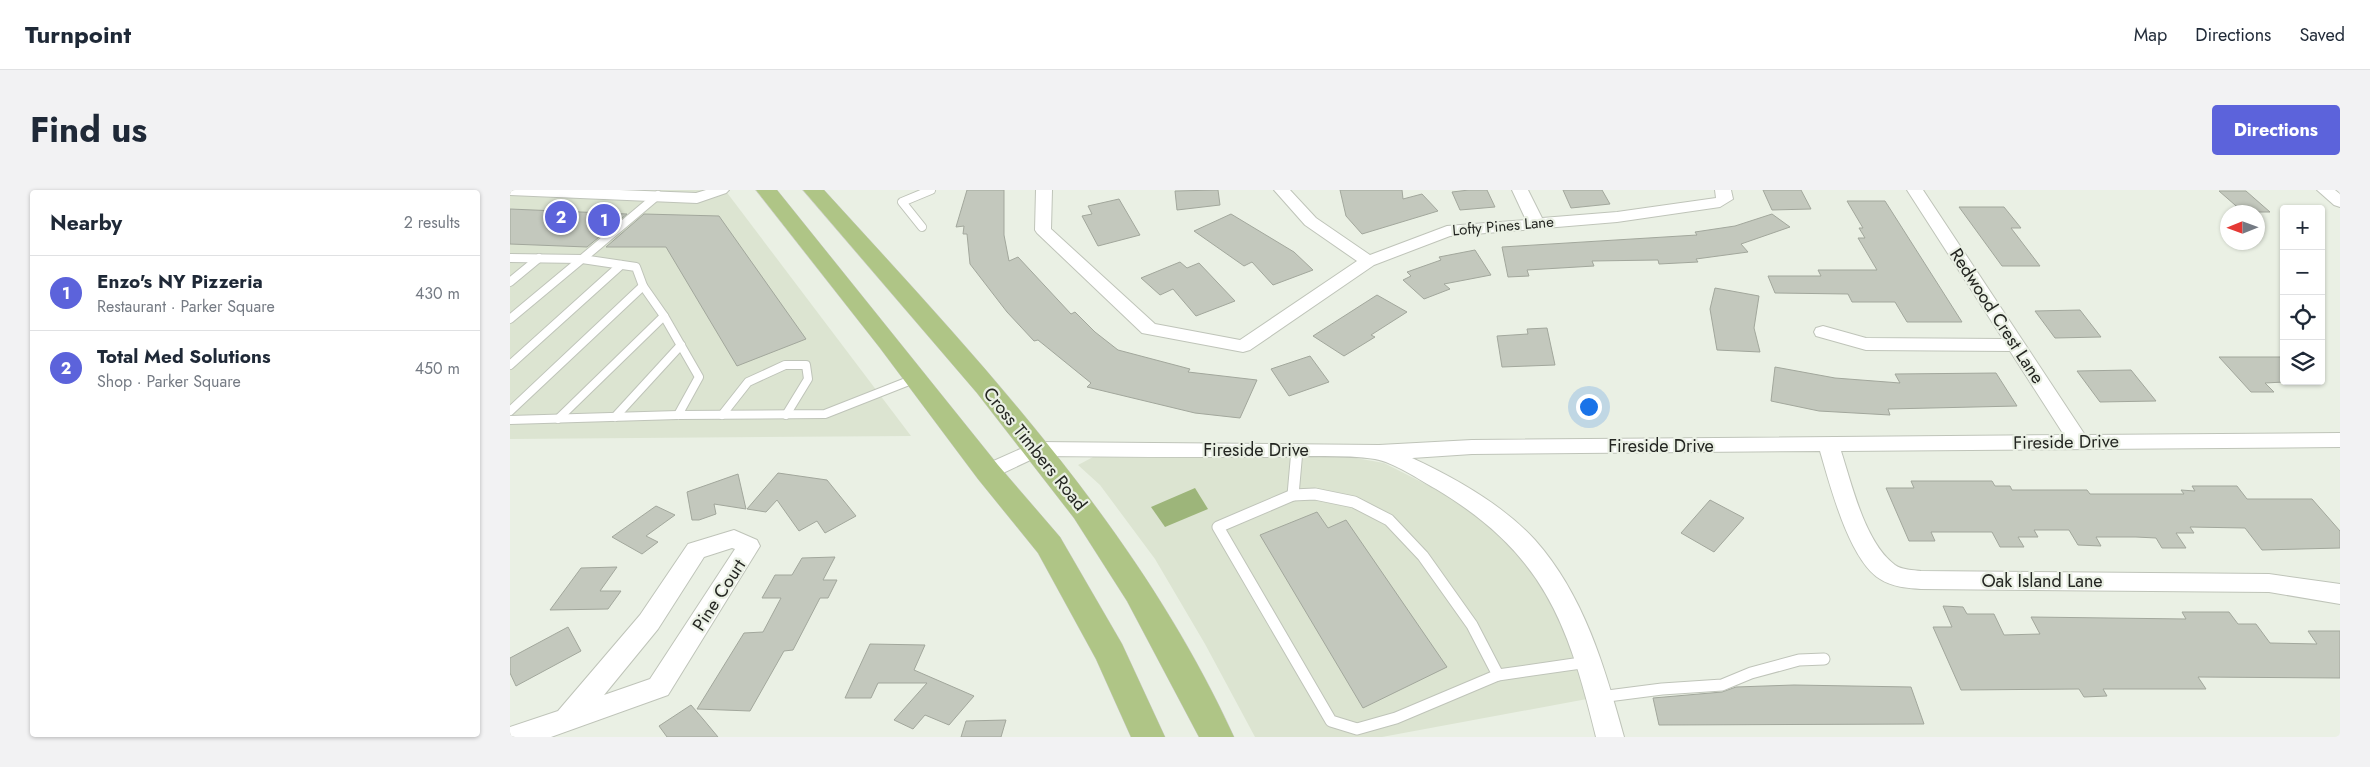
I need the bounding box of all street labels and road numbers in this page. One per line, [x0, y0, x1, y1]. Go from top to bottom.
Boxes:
street label: Lofty Pines Lane [1451, 211, 1555, 241]
street label: Redwood Crest Lane [1943, 243, 2051, 389]
street label: Cross Timbers Road [977, 382, 1093, 516]
street label: Fireside Drive [2013, 428, 2119, 456]
street label: Fireside Drive [1608, 433, 1714, 459]
street label: Fireside Drive [1203, 437, 1309, 463]
street label: Pine Court [686, 553, 752, 636]
street label: Oak Island Lane [1981, 568, 2103, 594]

